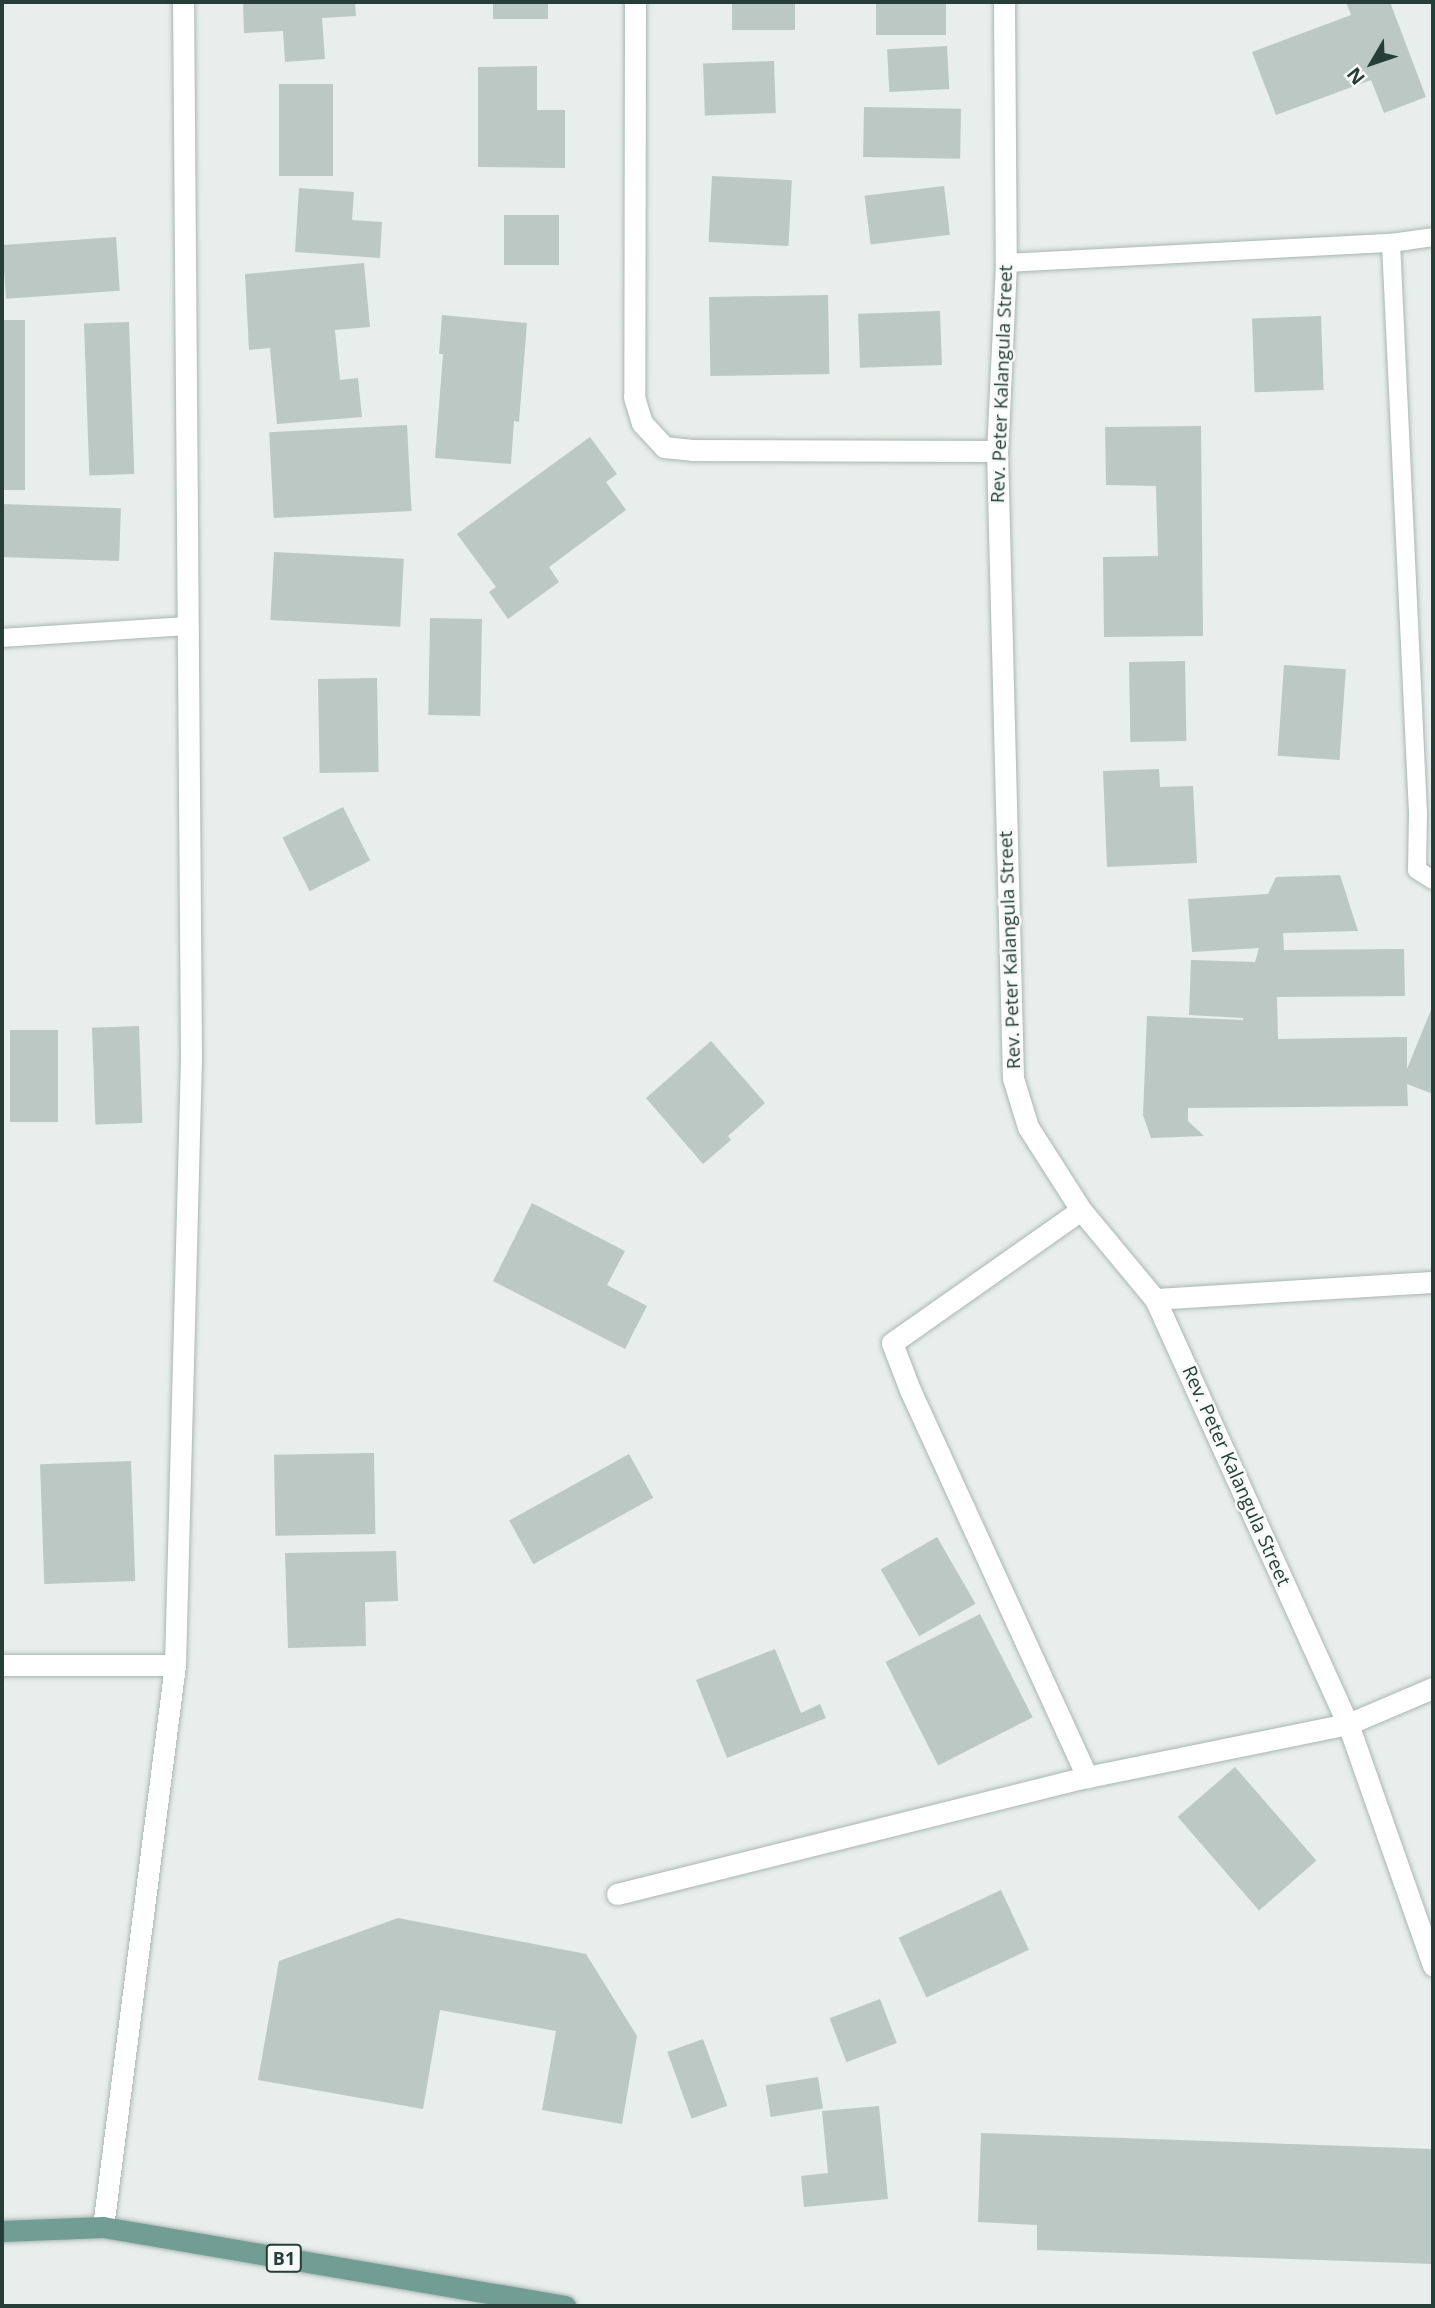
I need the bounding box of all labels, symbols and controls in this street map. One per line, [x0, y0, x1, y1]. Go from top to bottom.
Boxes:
north arrow [1337, 28, 1407, 98]
text: N [1341, 62, 1371, 90]
street label: Rev. Peter Kalangula Street [986, 264, 1018, 504]
street label: Rev. Peter Kalangula Street [994, 830, 1026, 1070]
street label: Rev. Peter Kalangula Street [1177, 1362, 1295, 1590]
road number: B1 [265, 2244, 303, 2272]

